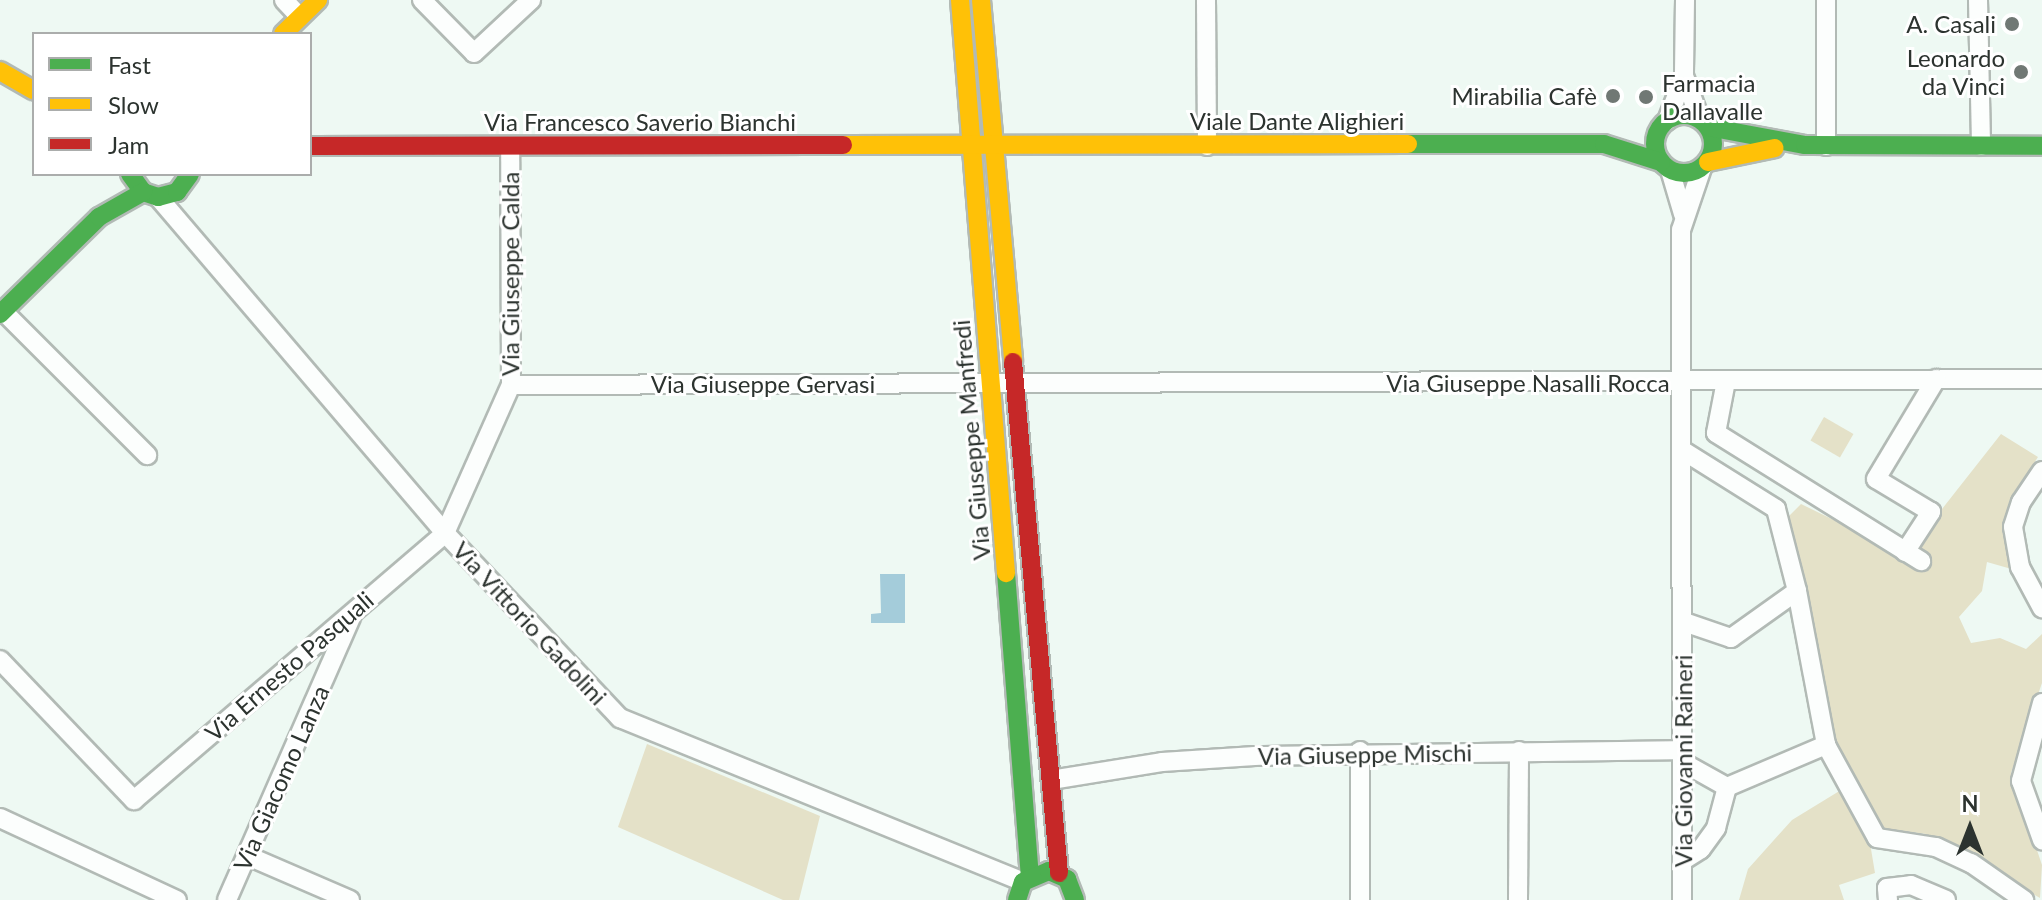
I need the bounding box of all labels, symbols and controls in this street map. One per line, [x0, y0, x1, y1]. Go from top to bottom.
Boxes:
place label: A. Casali [1906, 10, 1996, 38]
marker: A. Casali [2003, 15, 2021, 33]
legend [32, 32, 312, 176]
place label: Leonardo da Vinci [1907, 44, 2005, 100]
text: Fast [108, 50, 151, 79]
marker: Leonardo da Vinci [2012, 63, 2030, 81]
place label: Farmacia Dallavalle [1662, 69, 1763, 125]
place label: Mirabilia Cafè [1452, 82, 1597, 110]
marker: Mirabilia Cafè [1604, 87, 1622, 105]
marker: Farmacia Dallavalle [1637, 88, 1655, 106]
text: Slow [108, 90, 159, 119]
street label: Viale Dante Alighieri [1189, 107, 1405, 135]
street label: Via Francesco Saverio Bianchi [484, 108, 796, 136]
text: Jam [108, 130, 149, 159]
street label: Via Giuseppe Calda [496, 172, 524, 376]
street label: Via Giuseppe Manfredi [946, 319, 996, 561]
street label: Via Giuseppe Nasalli Rocca [1386, 369, 1670, 397]
street label: Via Giuseppe Gervasi [651, 370, 875, 398]
street label: Via Vittorio Gadolini [447, 535, 613, 711]
street label: Via Ernesto Pasquali [199, 585, 379, 747]
street label: Via Giovanni Raineri [1669, 655, 1697, 867]
street label: Via Giacomo Lanza [227, 681, 335, 875]
street label: Via Giuseppe Mischi [1258, 738, 1472, 770]
north arrow [1930, 788, 2010, 868]
text: N [1962, 790, 1978, 817]

